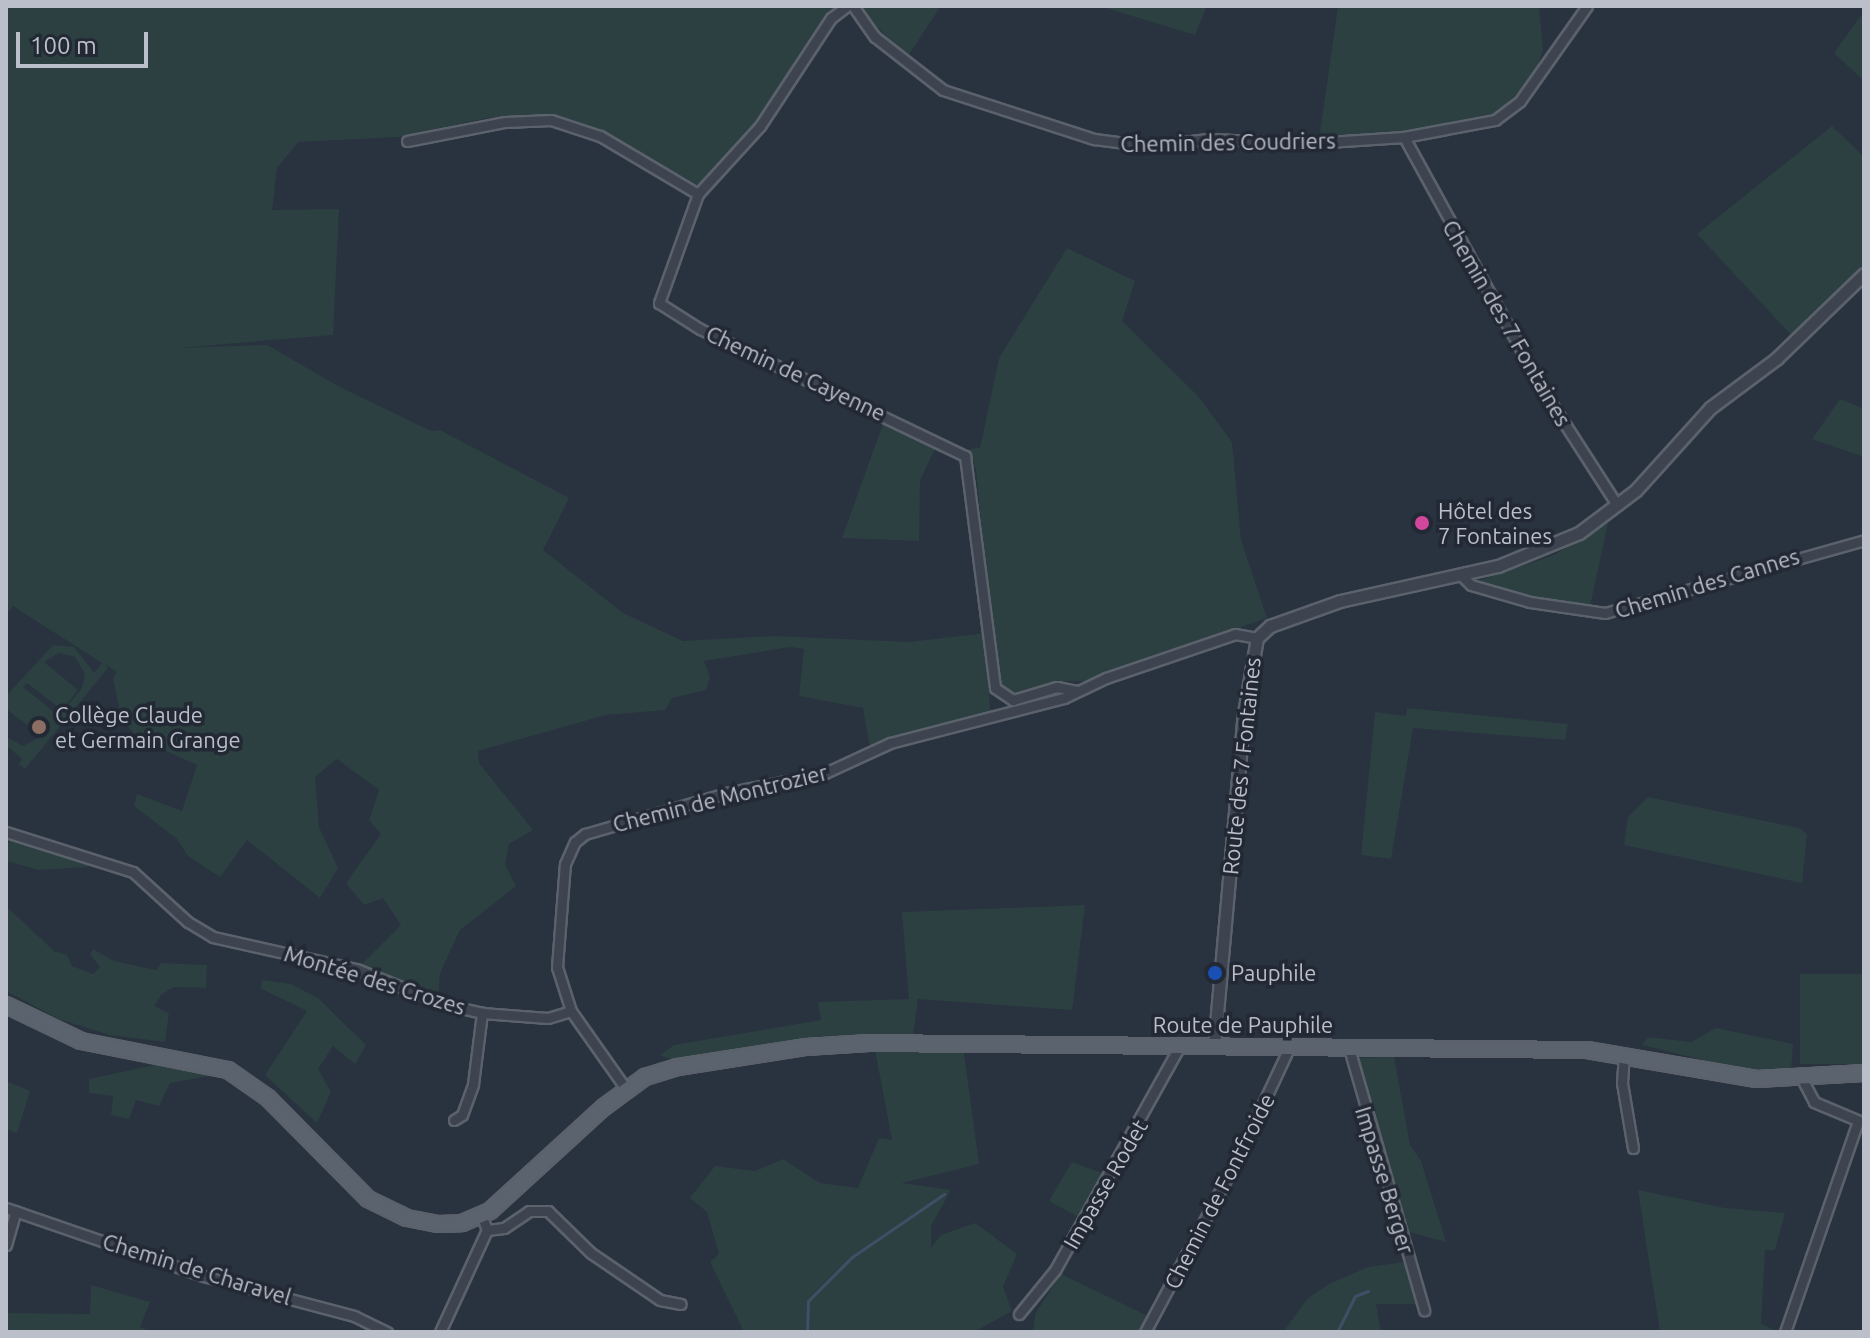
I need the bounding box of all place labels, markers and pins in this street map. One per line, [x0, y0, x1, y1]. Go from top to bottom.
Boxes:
place label: Hôtel des 7 Fontaines [1438, 497, 1552, 548]
marker: Hôtel des 7 Fontaines [1413, 514, 1431, 532]
place label: Collège Claude et Germain Grange [55, 701, 241, 752]
marker: Collège Claude et Germain Grange [30, 718, 48, 736]
place label: Pauphile [1231, 960, 1317, 986]
marker: Pauphile [1206, 964, 1224, 982]

